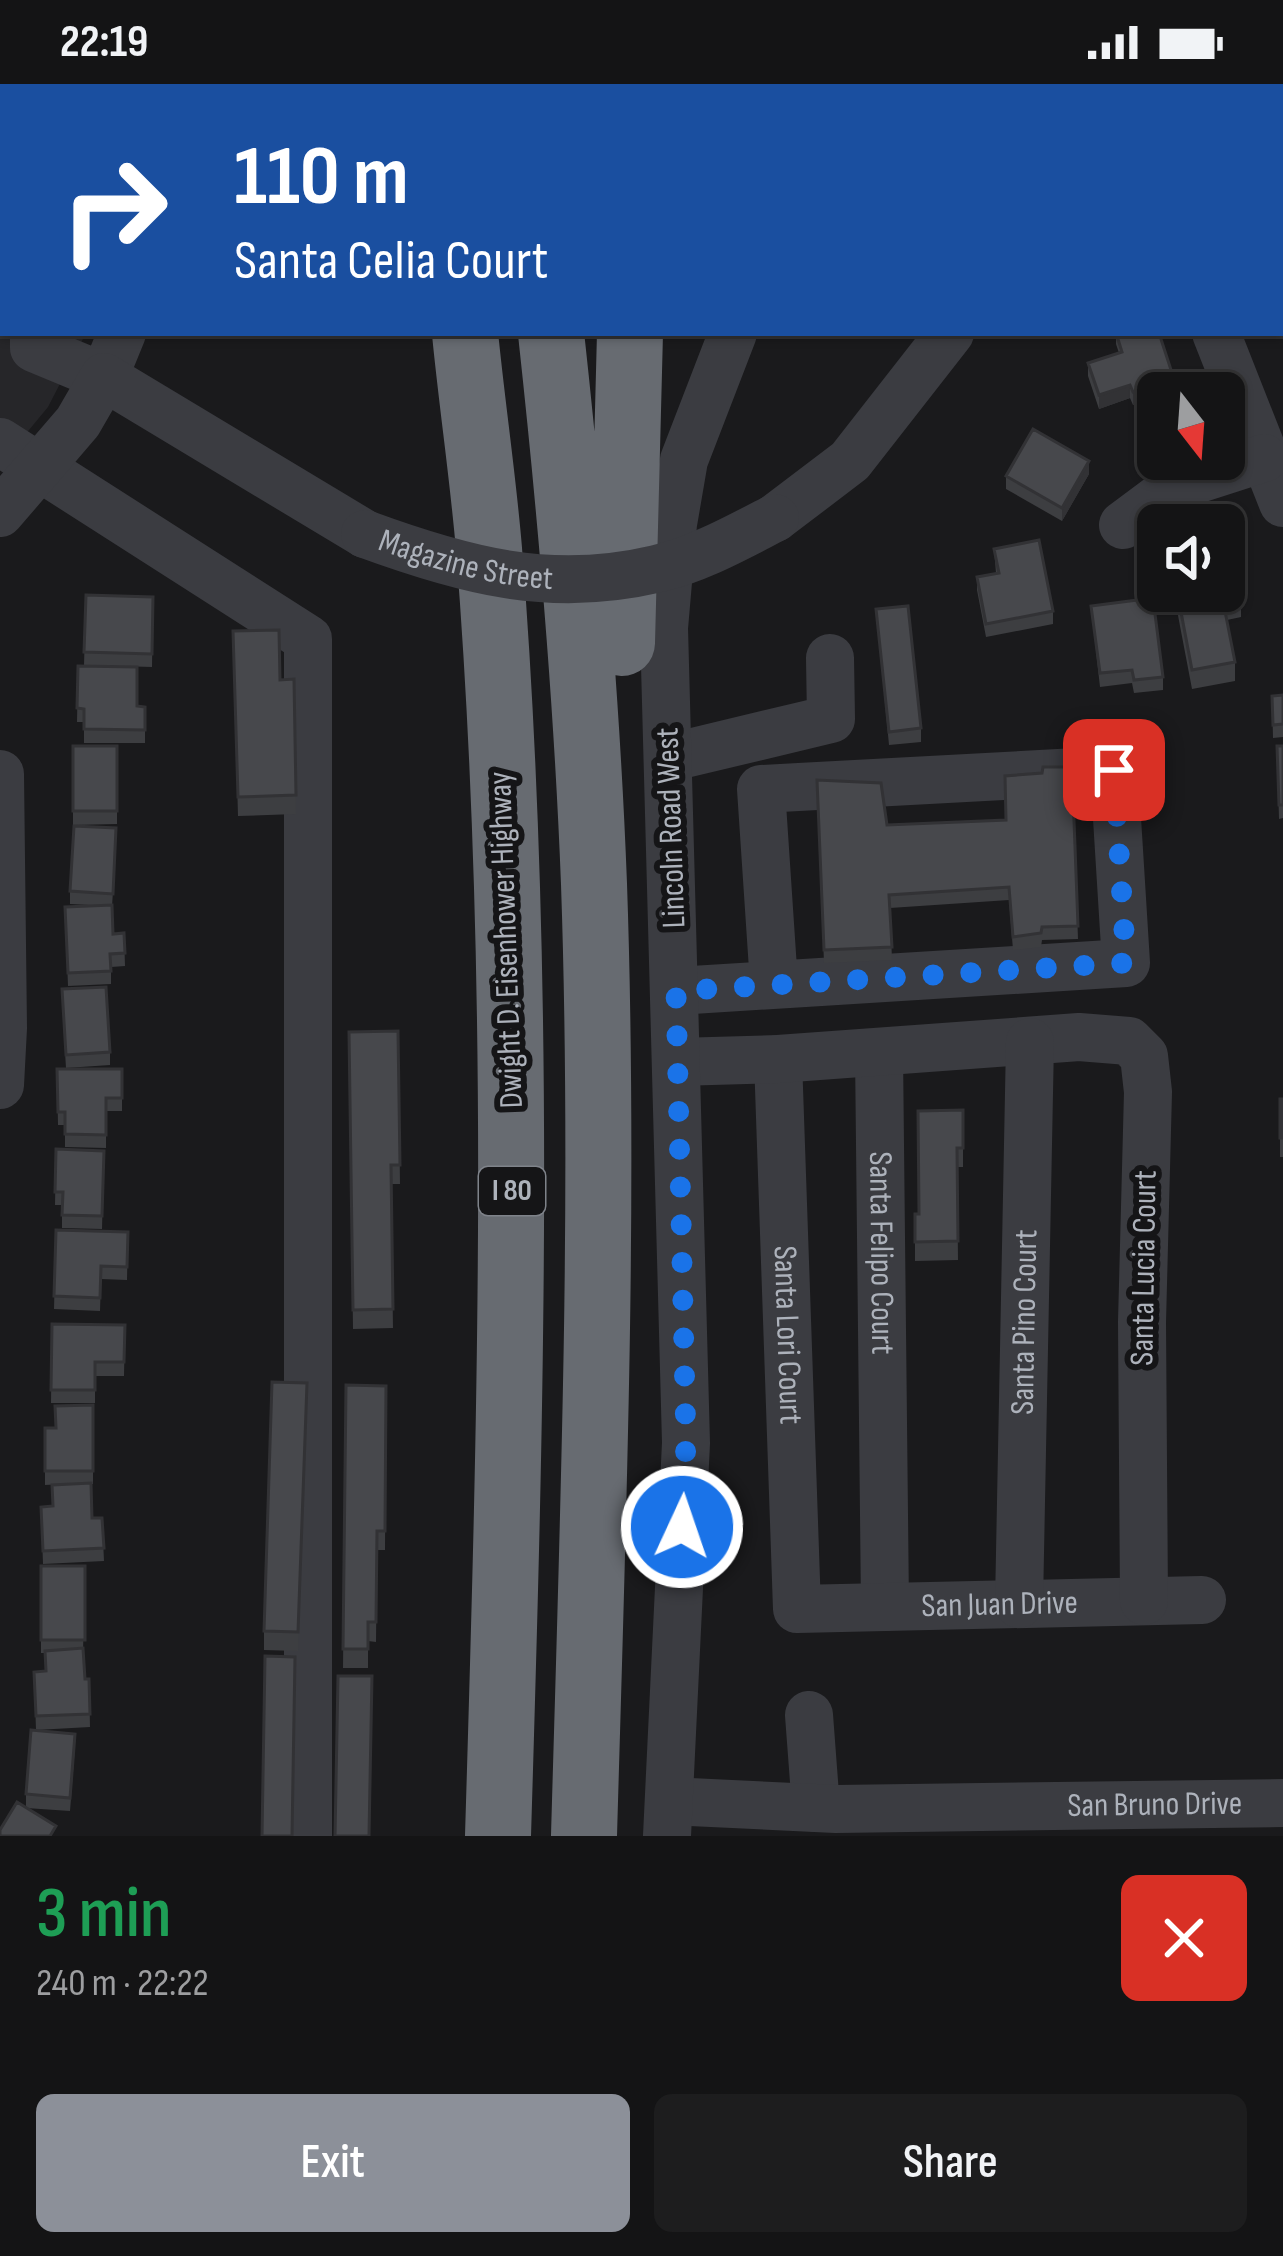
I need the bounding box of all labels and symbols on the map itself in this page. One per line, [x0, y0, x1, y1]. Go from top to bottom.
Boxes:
north arrow [1137, 372, 1245, 480]
street label: Magazine Street [373, 521, 554, 599]
pin [1063, 719, 1165, 821]
street label: Lincoln Road West [648, 727, 694, 929]
street label: Dwight D. Eisenhower Highway [480, 771, 532, 1109]
street label: Santa Felipo Court [860, 1151, 902, 1355]
road number: I 80 [479, 1167, 545, 1215]
street label: Santa Lucia Court [1122, 1170, 1166, 1366]
street label: Santa Pino Court [1003, 1229, 1046, 1415]
street label: Santa Lori Court [764, 1245, 811, 1425]
position arrow [619, 1464, 745, 1590]
street label: San Juan Drive [921, 1583, 1078, 1626]
street label: San Bruno Drive [1067, 1784, 1243, 1826]

